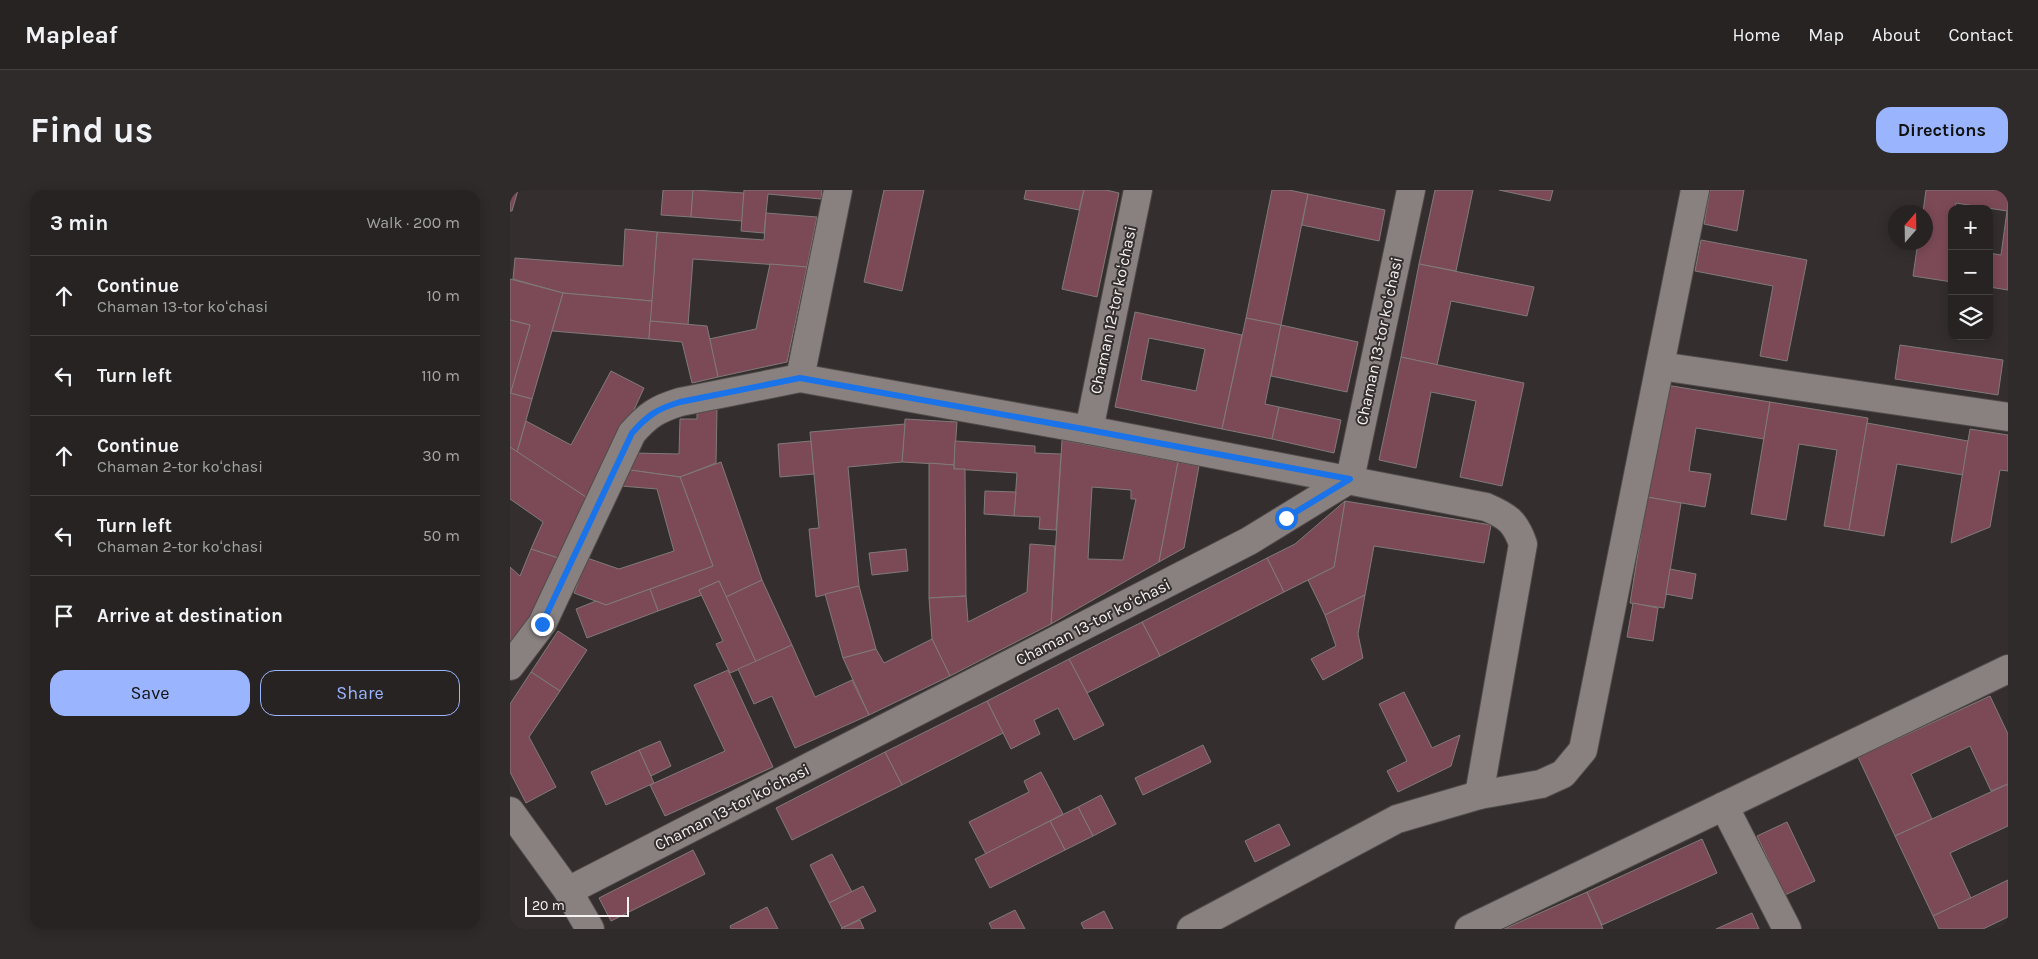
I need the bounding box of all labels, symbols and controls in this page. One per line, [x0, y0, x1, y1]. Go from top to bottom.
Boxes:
text: Mapleaf [25, 21, 118, 49]
text: Home [1732, 24, 1780, 46]
text: Map [1808, 24, 1844, 46]
text: About [1872, 24, 1921, 46]
text: Contact [1949, 24, 2013, 46]
button: Directions [1876, 107, 2008, 153]
text: Find us [30, 110, 153, 151]
north arrow [1888, 205, 1933, 250]
map controls [1948, 205, 1993, 340]
button: + [1948, 205, 1993, 250]
text: 3 min [50, 211, 108, 235]
text: Walk · 200 m [366, 213, 460, 232]
street label: Chaman 12-tor koʻchasi [1086, 224, 1140, 396]
button: − [1948, 250, 1993, 295]
street label: Chaman 13-tor koʻchasi [1352, 255, 1406, 427]
text: Continue [97, 275, 179, 297]
icon: ahead [50, 282, 78, 310]
text: 10 m [426, 286, 460, 305]
button: layers [1948, 295, 1993, 340]
text: Chaman 13-tor koʻchasi [97, 297, 268, 316]
icon: left [50, 362, 78, 390]
text: Turn left [97, 365, 172, 387]
text: 110 m [421, 366, 460, 385]
text: Continue [97, 435, 179, 457]
icon: ahead [50, 442, 78, 470]
text: 30 m [422, 446, 460, 465]
text: Chaman 2-tor koʻchasi [97, 457, 263, 476]
route start [1275, 507, 1298, 530]
text: Turn left [97, 515, 172, 537]
icon: left [50, 522, 78, 550]
text: 50 m [423, 526, 460, 545]
text: Chaman 2-tor koʻchasi [97, 537, 263, 556]
street label: Chaman 13-tor koʻchasi [1012, 575, 1174, 669]
icon: arrive [50, 602, 78, 630]
text: Arrive at destination [97, 605, 283, 627]
route end [531, 613, 554, 636]
button: Save [50, 670, 250, 716]
button: Share [260, 670, 460, 716]
street label: Chaman 13-tor koʻchasi [651, 760, 813, 854]
scale bar [525, 894, 629, 917]
text: 20 m [532, 897, 565, 914]

